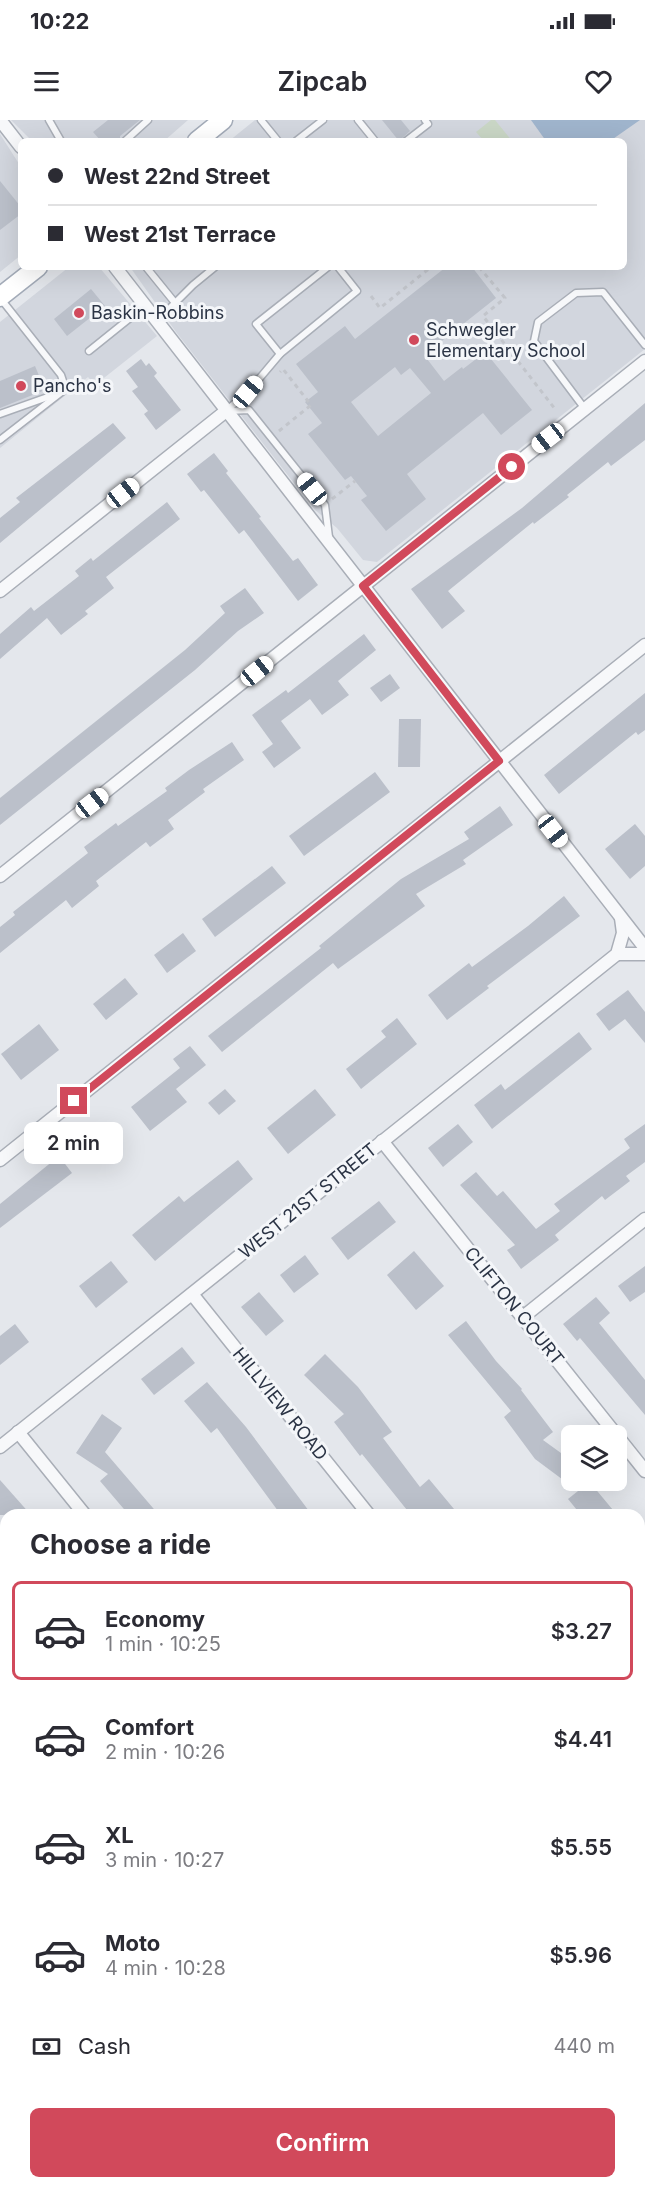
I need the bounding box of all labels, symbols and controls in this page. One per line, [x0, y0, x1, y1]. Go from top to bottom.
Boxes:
text: 10:22 [30, 8, 89, 34]
icon: menu [30, 65, 63, 98]
text: Zipcab [278, 65, 367, 98]
icon: heart [582, 65, 615, 98]
text: West 22nd Street [84, 163, 270, 189]
text: West 21st Terrace [84, 221, 276, 247]
place label: Baskin-Robbins [91, 302, 224, 323]
marker: Baskin-Robbins [72, 306, 86, 320]
place label: Schwegler Elementary School [426, 319, 585, 361]
marker: Schwegler Elementary School [407, 333, 421, 347]
car [230, 372, 266, 412]
place label: Pancho's [33, 375, 112, 396]
marker: Pancho's [14, 379, 28, 393]
car [528, 420, 568, 456]
route start [498, 453, 525, 480]
car [294, 469, 330, 509]
car [103, 475, 143, 511]
car [237, 653, 277, 689]
car [72, 785, 112, 821]
car [535, 811, 571, 851]
route end [60, 1087, 87, 1114]
callout: 2 min [25, 1122, 124, 1164]
text: 2 min [47, 1131, 100, 1155]
street label: WEST 21ST STREET [235, 1139, 381, 1263]
street label: CLIFTON COURT [460, 1242, 568, 1369]
street label: HILLVIEW ROAD [229, 1343, 332, 1464]
map controls [561, 1425, 627, 1491]
button: layers [561, 1425, 627, 1491]
text: Choose a ride [30, 1528, 211, 1561]
icon: car [33, 1604, 87, 1658]
text: Economy [105, 1606, 205, 1632]
text: $3.27 [551, 1618, 612, 1644]
text: 1 min · 10:25 [105, 1632, 221, 1656]
icon: car [33, 1712, 87, 1766]
text: Comfort [105, 1714, 194, 1740]
text: $4.41 [554, 1726, 612, 1752]
text: 2 min · 10:26 [105, 1740, 225, 1764]
icon: car [33, 1820, 87, 1874]
text: XL [105, 1822, 134, 1848]
text: $5.55 [550, 1834, 612, 1860]
text: 3 min · 10:27 [105, 1848, 224, 1872]
icon: car [33, 1928, 87, 1982]
text: Moto [105, 1930, 160, 1956]
text: $5.96 [549, 1942, 612, 1968]
text: 4 min · 10:28 [105, 1956, 226, 1980]
icon: cash [30, 2030, 63, 2063]
text: Cash [78, 2033, 131, 2059]
text: 440 m [553, 2034, 615, 2058]
button: Confirm [30, 2108, 615, 2177]

